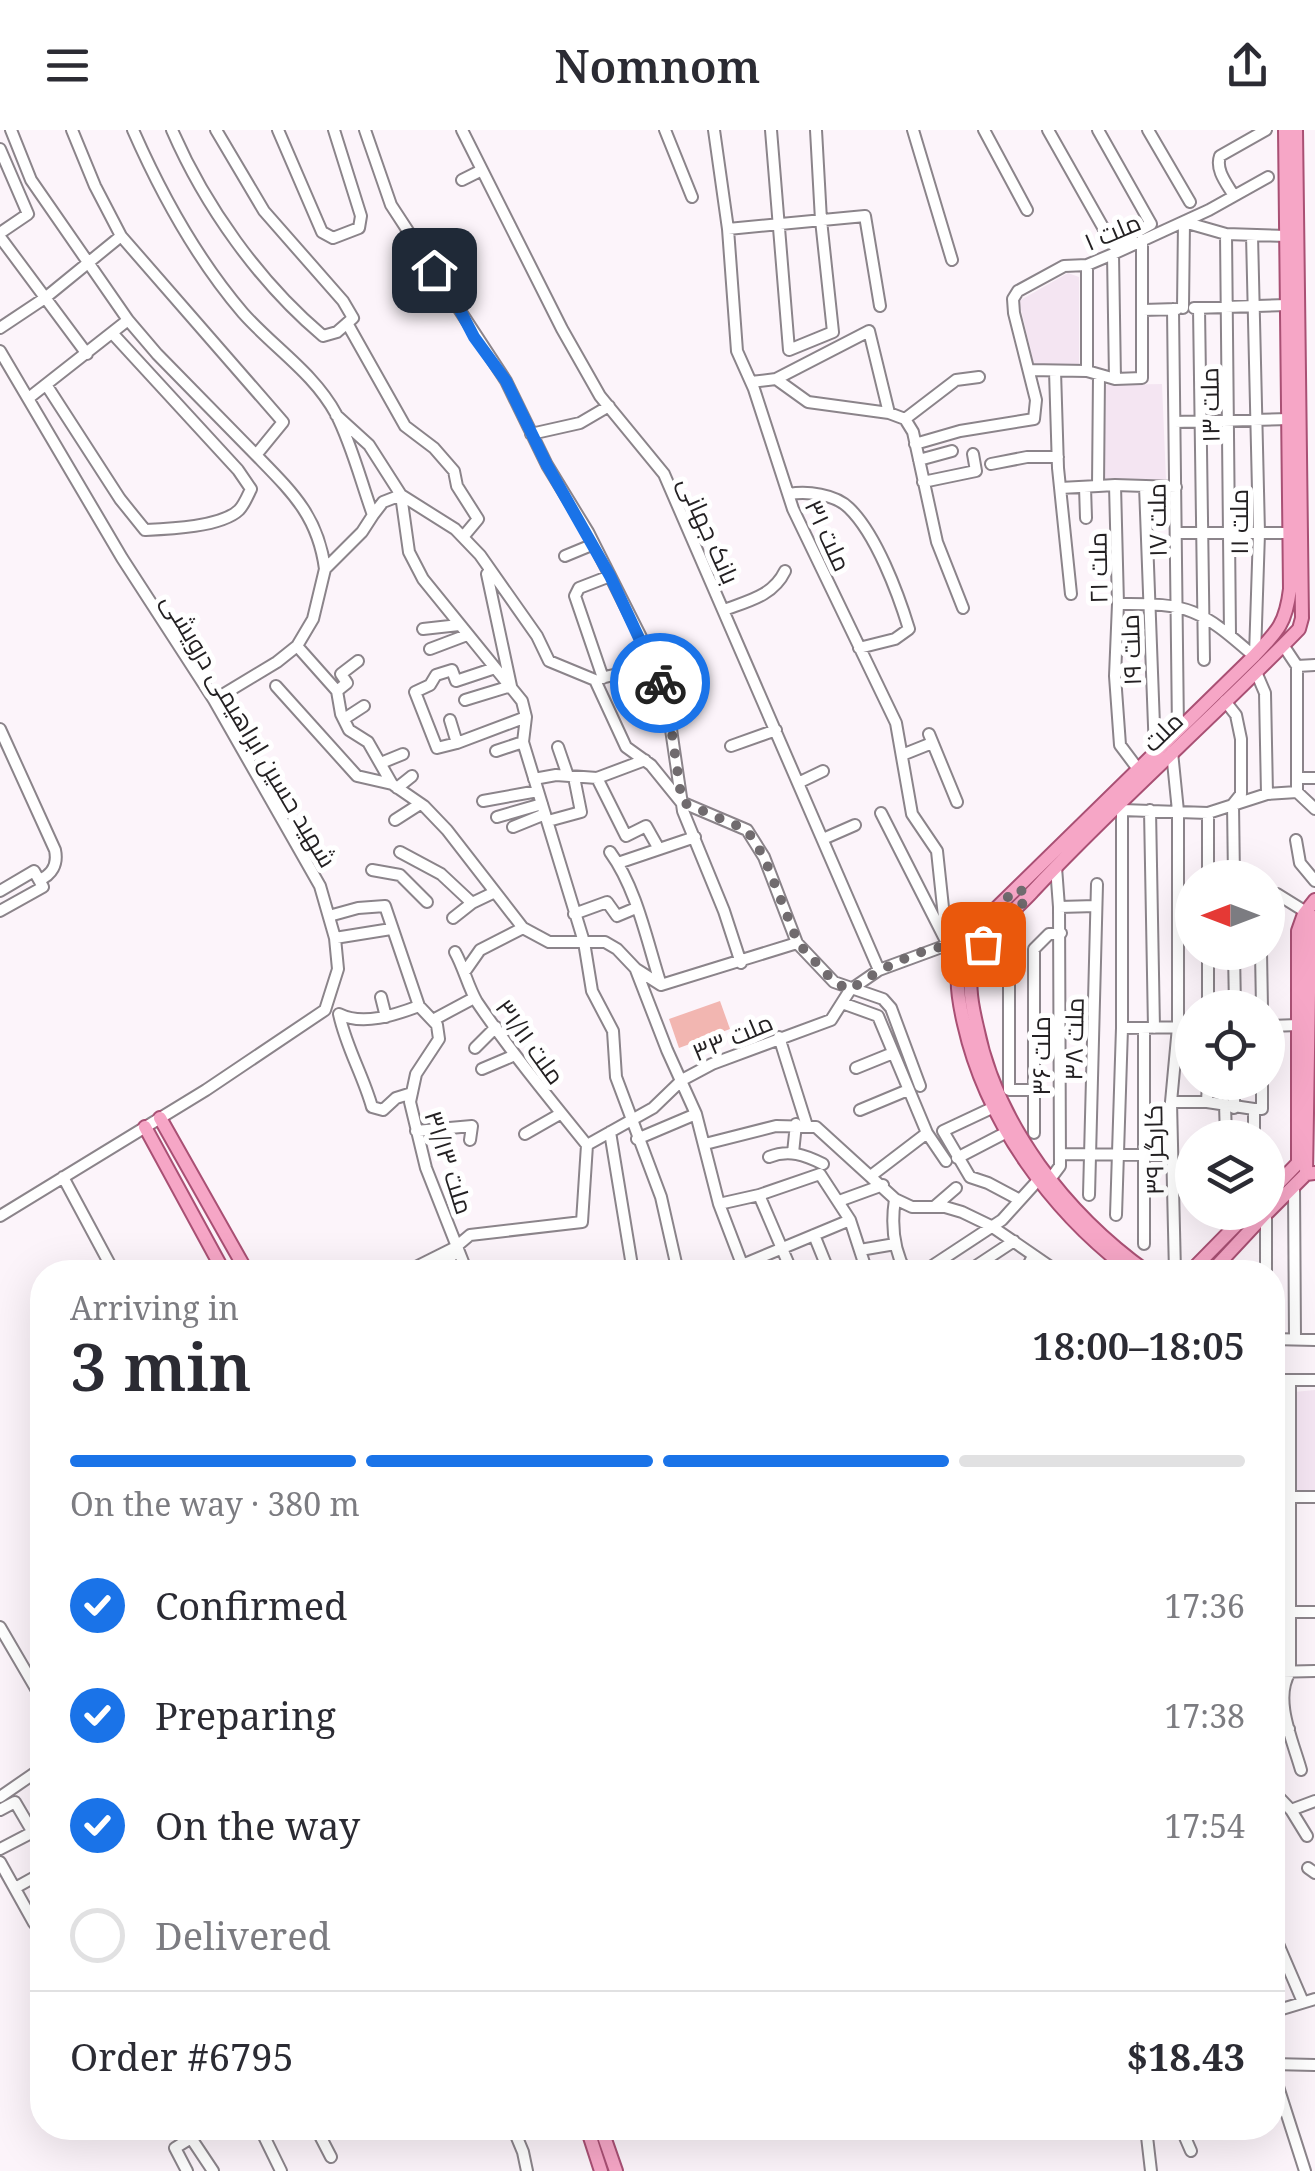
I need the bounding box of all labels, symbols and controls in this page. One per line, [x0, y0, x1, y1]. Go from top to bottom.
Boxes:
text: Nomnom [554, 35, 761, 96]
icon: menu [40, 38, 95, 93]
icon: share [1220, 38, 1275, 93]
street label: ملت ۱ [1078, 204, 1146, 258]
pin [392, 228, 477, 313]
icon: home [407, 243, 462, 298]
street label: ملت ۱۳ [1191, 367, 1227, 443]
street label: بانک جهانی [671, 471, 749, 589]
street label: ملت ۱۷ [1138, 483, 1174, 557]
street label: ملت ۱۱ [1221, 489, 1255, 555]
street label: ملت ۳۱ [798, 494, 860, 576]
street label: ملت ۲۱ [1079, 532, 1115, 604]
street label: شهید حسین ابراهیمی درویشی [155, 587, 345, 873]
street label: ملت ۱۹ [1112, 614, 1148, 686]
courier [610, 633, 710, 733]
icon: bike [633, 656, 688, 711]
street label: ملت [1134, 703, 1190, 759]
north arrow [1175, 860, 1285, 970]
map controls [1175, 860, 1285, 1230]
pin [941, 902, 1026, 987]
icon: bag [956, 917, 1011, 972]
button: locate [1175, 990, 1285, 1100]
street label: ملت ۳۱/۱۱ [488, 991, 574, 1091]
street label: ملت ۳۸ [1055, 997, 1091, 1081]
street label: ملت ۳۳ [686, 1004, 778, 1068]
street label: ملت ۳۶ [1023, 1016, 1057, 1096]
street label: کارگر ۳۹ [1135, 1105, 1171, 1195]
street label: ملت ۳۱/۱۳ [417, 1106, 483, 1218]
button: layers [1175, 1120, 1285, 1230]
text: Arriving in [70, 1286, 239, 1329]
text: 18:00–18:05 [1032, 1319, 1245, 1371]
text: 3 min [70, 1322, 252, 1410]
text: On the way · 380 m [70, 1482, 360, 1525]
icon: check [70, 1578, 125, 1633]
text: Confirmed [155, 1579, 347, 1631]
text: 17:36 [1164, 1584, 1245, 1627]
icon: check [70, 1688, 125, 1743]
text: Preparing [155, 1689, 336, 1741]
text: 17:38 [1164, 1694, 1245, 1737]
icon: check [70, 1798, 125, 1853]
text: On the way [155, 1799, 360, 1851]
text: 17:54 [1164, 1804, 1245, 1847]
text: Delivered [155, 1909, 331, 1961]
text: Order #6795 [70, 2030, 294, 2082]
text: $18.43 [1126, 2030, 1245, 2082]

